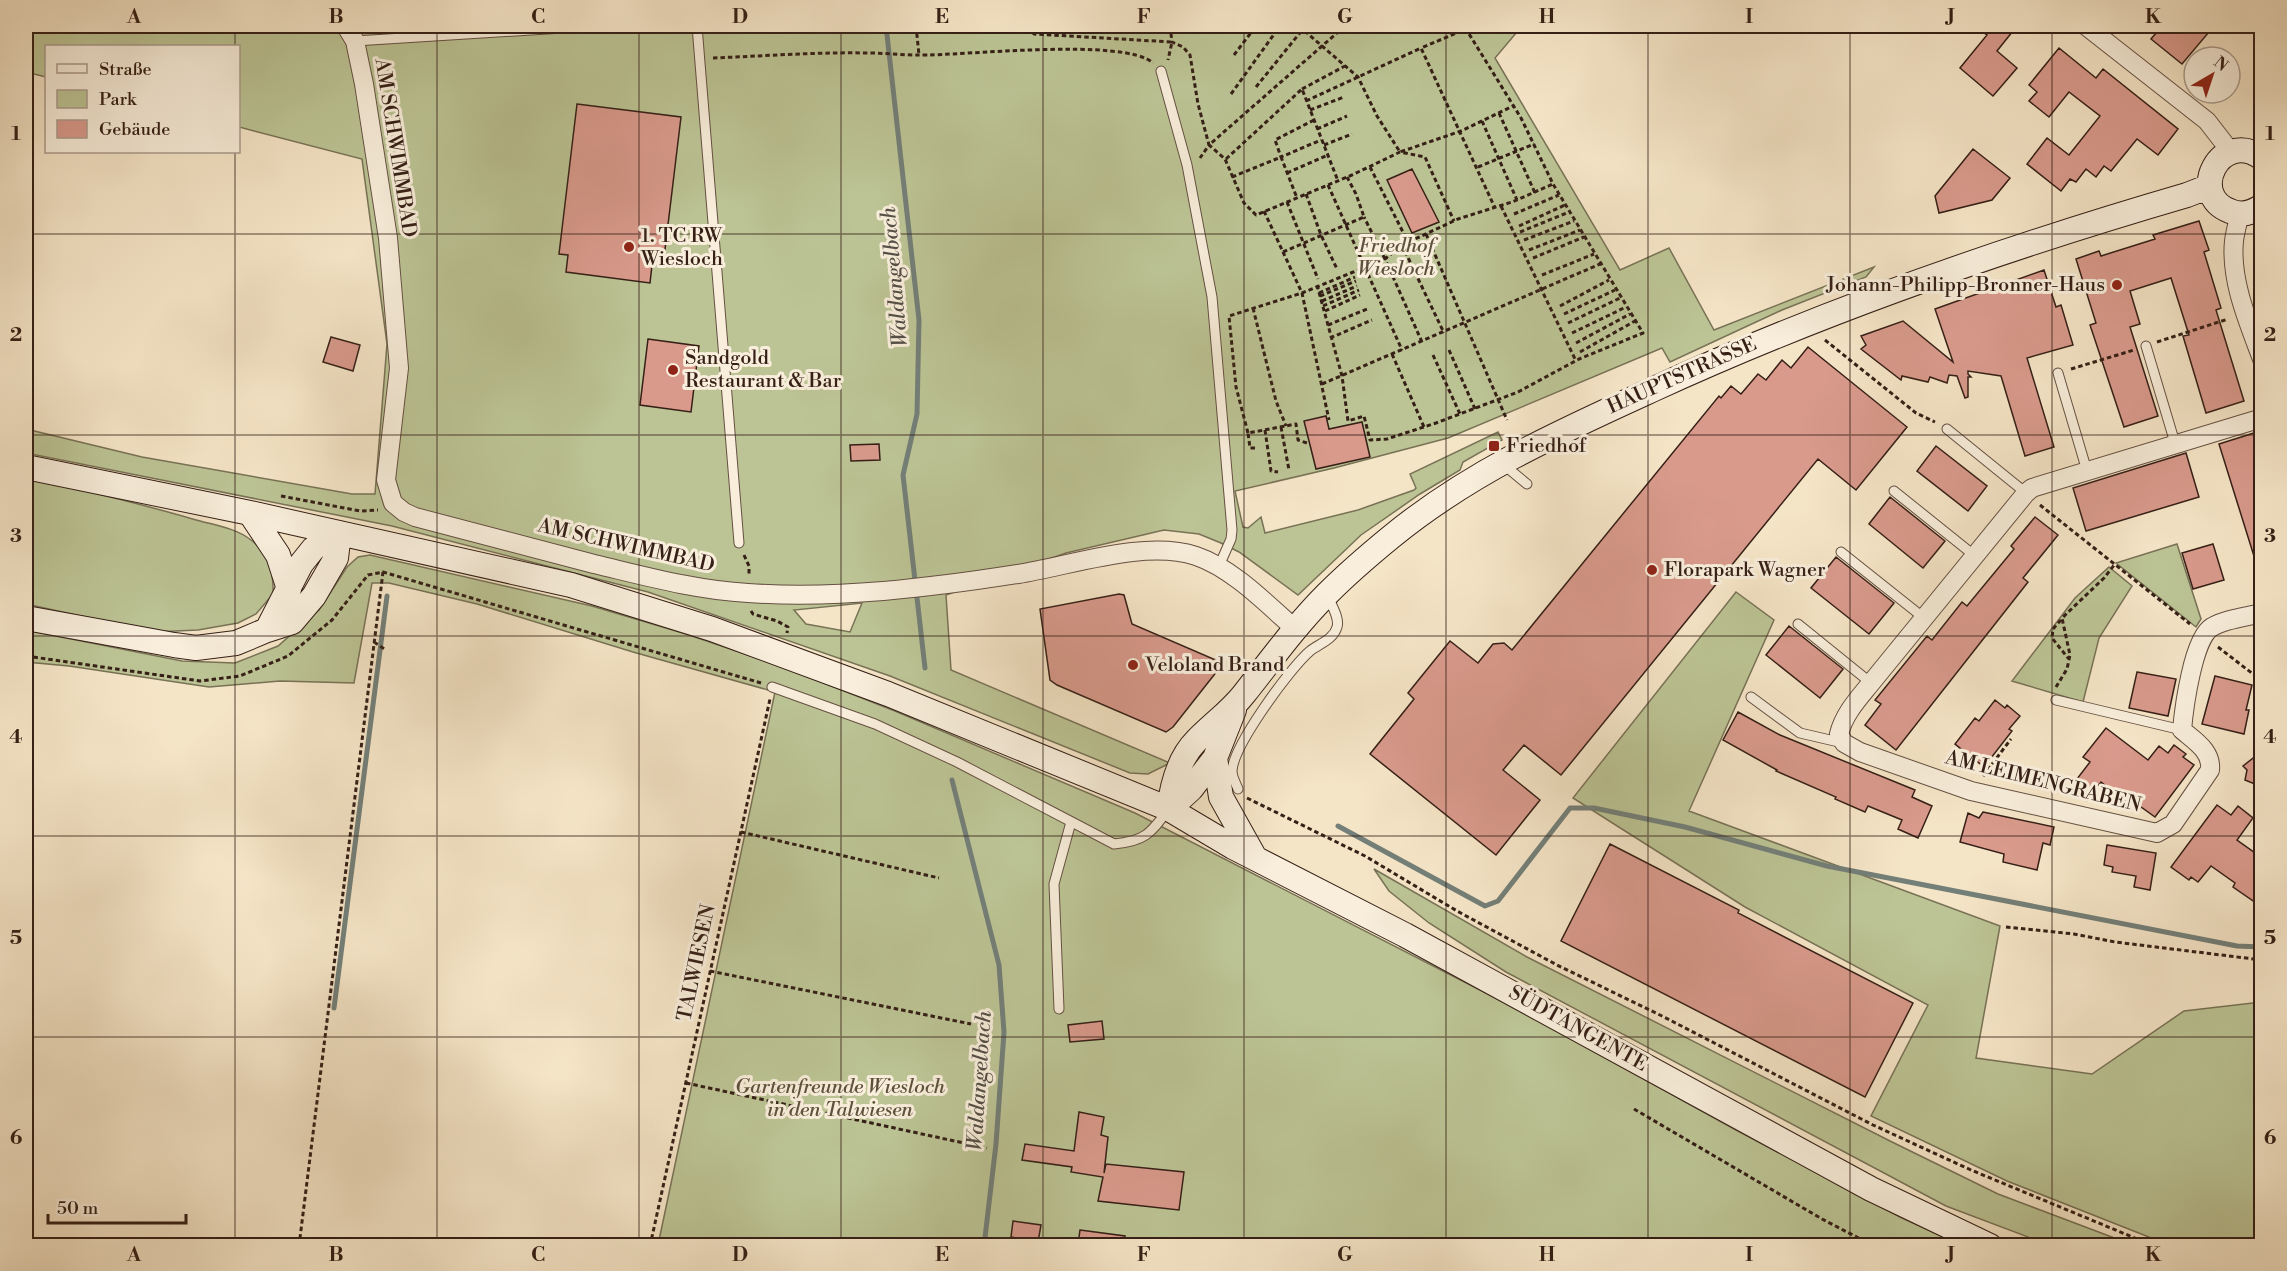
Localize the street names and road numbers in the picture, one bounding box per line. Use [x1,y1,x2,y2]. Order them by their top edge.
street label: AM SCHWIMMBAD [368,56,421,239]
street label: HAUPTSTRASSE [1603,332,1761,420]
street label: AM SCHWIMMBAD [534,513,717,579]
street label: AM LEIMENGRABEN [1942,745,2144,818]
street label: TALWIESEN [672,902,722,1024]
street label: SÜDTANGENTE [1504,980,1652,1077]

